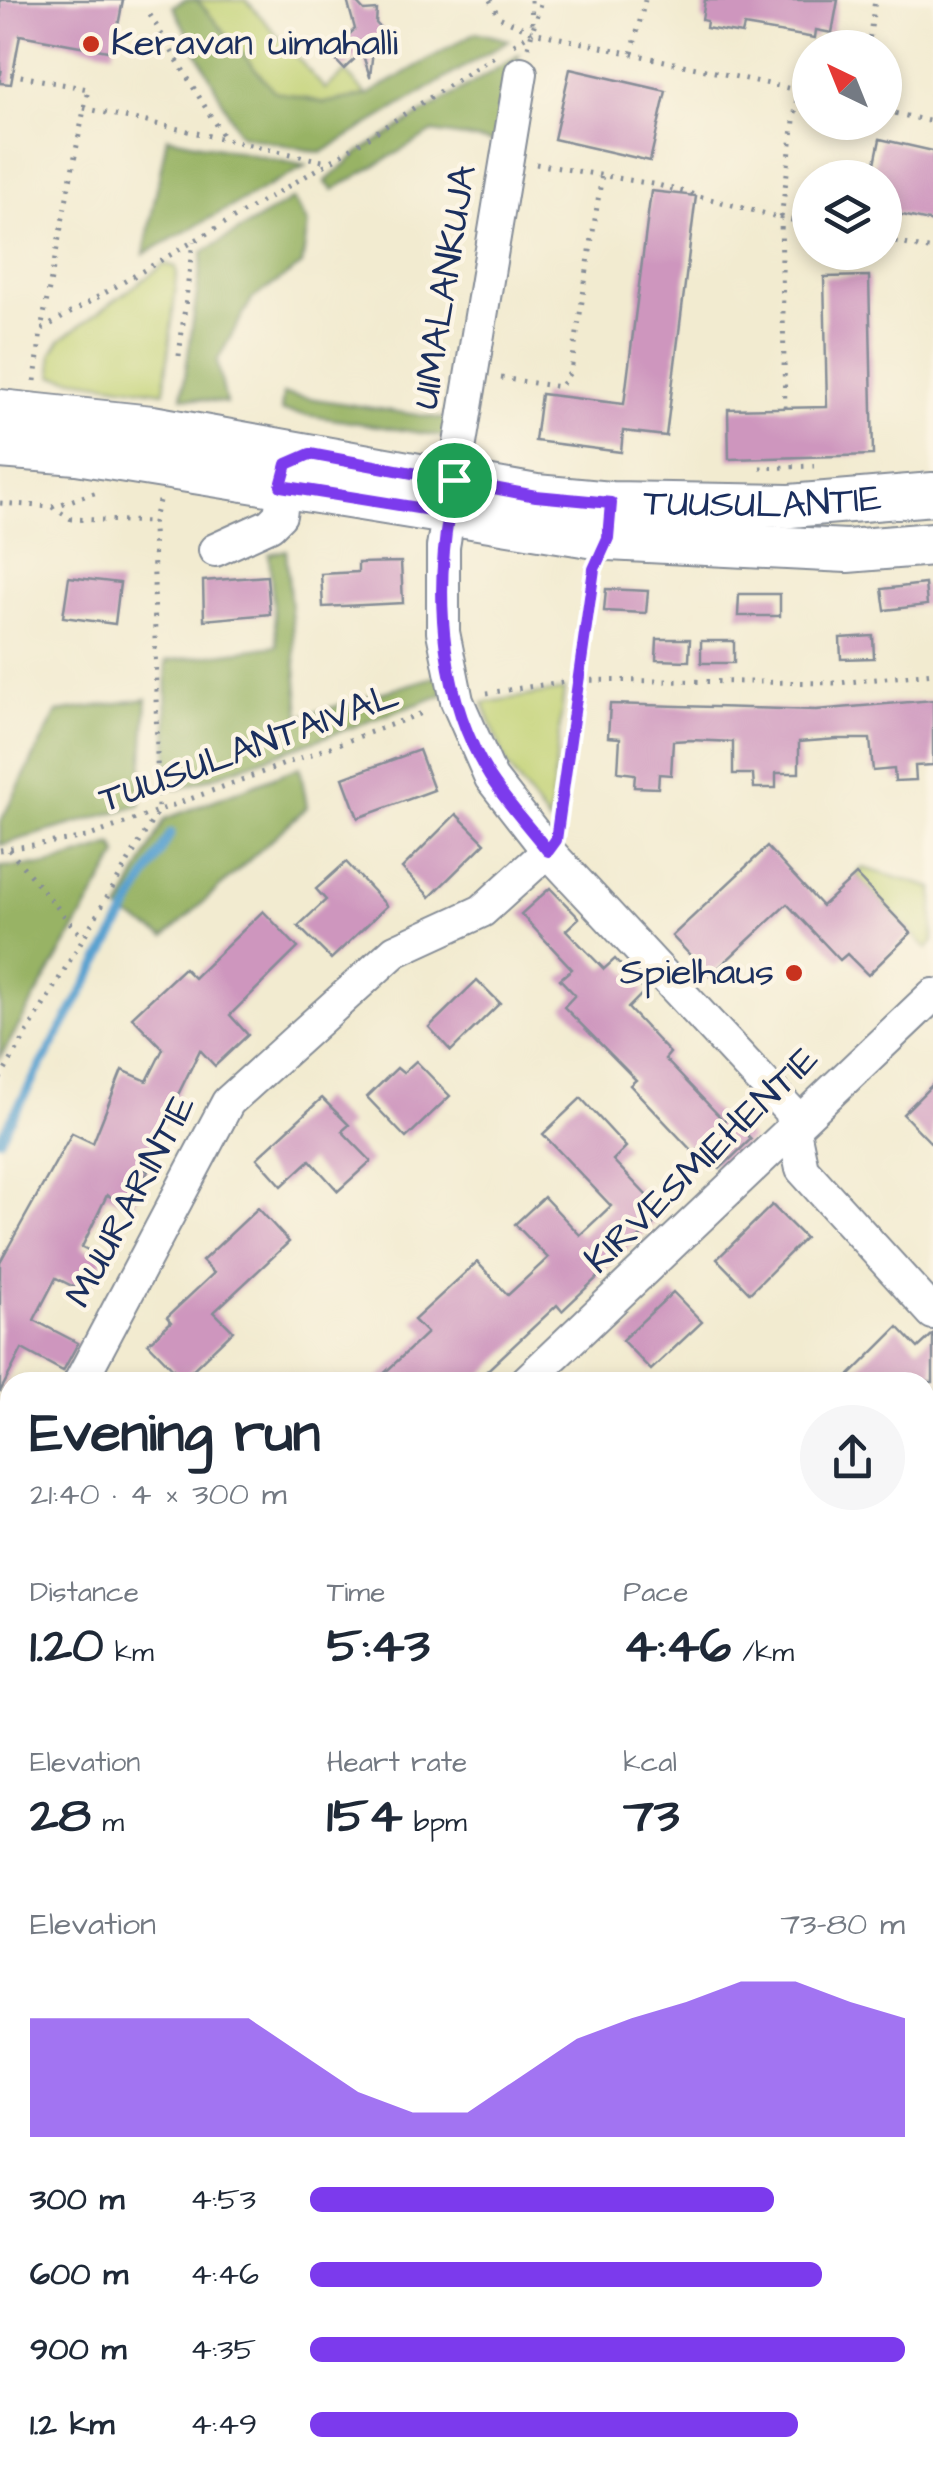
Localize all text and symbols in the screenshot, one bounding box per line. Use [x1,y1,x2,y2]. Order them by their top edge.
place label: Keravan uimahalli [111,18,398,70]
north arrow [792,30,902,140]
map controls [792,30,902,270]
marker: Keravan uimahalli [80,33,102,55]
button: layers [792,160,902,270]
street label: UIMALANKUJA [400,161,490,413]
pin [412,438,497,523]
icon: arrive [427,453,482,508]
street label: TUUSULANTIE [643,472,884,533]
street label: TUUSULANTAIVAL [92,670,406,826]
place label: Spielhaus [620,947,774,999]
marker: Spielhaus [783,962,805,984]
street label: KIRVESMIEHENTIE [573,1034,831,1286]
street label: MUURARINTIE [53,1085,209,1317]
text: Evening run [30,1396,320,1472]
button: share [800,1405,905,1510]
text: 21:40 · 4 × 300 m [30,1472,287,1517]
text: Distance [30,1573,139,1612]
text: Time [327,1573,385,1612]
text: Pace [623,1573,688,1612]
text: 1.20 [30,1612,104,1681]
text: 5:43 [327,1612,430,1681]
text: 4:46 [623,1612,731,1681]
text: km [104,1633,154,1672]
text: /km [731,1633,794,1672]
text: Elevation [30,1743,140,1782]
text: Heart rate [327,1743,467,1782]
text: kcal [623,1743,677,1782]
text: 28 [30,1782,91,1851]
text: 154 [327,1782,403,1851]
text: 73 [623,1782,680,1851]
text: m [91,1803,124,1842]
text: bpm [403,1803,467,1842]
text: Elevation [30,1902,156,1947]
text: 73–80 m [780,1902,905,1947]
text: 300 m [30,2177,124,2222]
text: 4:53 [190,2177,256,2222]
text: 600 m [30,2252,128,2297]
text: 4:46 [190,2252,259,2297]
text: 900 m [30,2327,126,2372]
text: 4:35 [190,2327,256,2372]
text: 1.2 km [30,2402,114,2447]
text: 4:49 [190,2402,257,2447]

